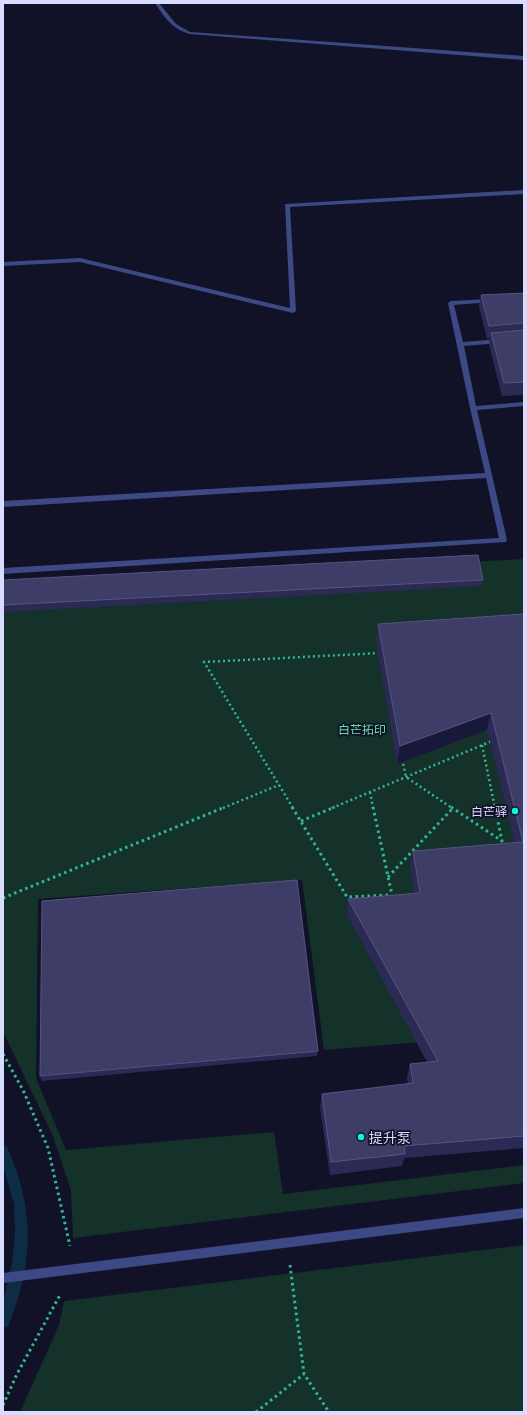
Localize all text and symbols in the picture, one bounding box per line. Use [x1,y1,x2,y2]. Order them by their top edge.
park label: 白芒拓印 [338,722,386,736]
place label: 白芒驿 [471,804,507,818]
marker: 白芒驿 [510,806,520,816]
place label: 提升泵 [369,1129,411,1146]
marker: 提升泵 [356,1132,366,1142]

